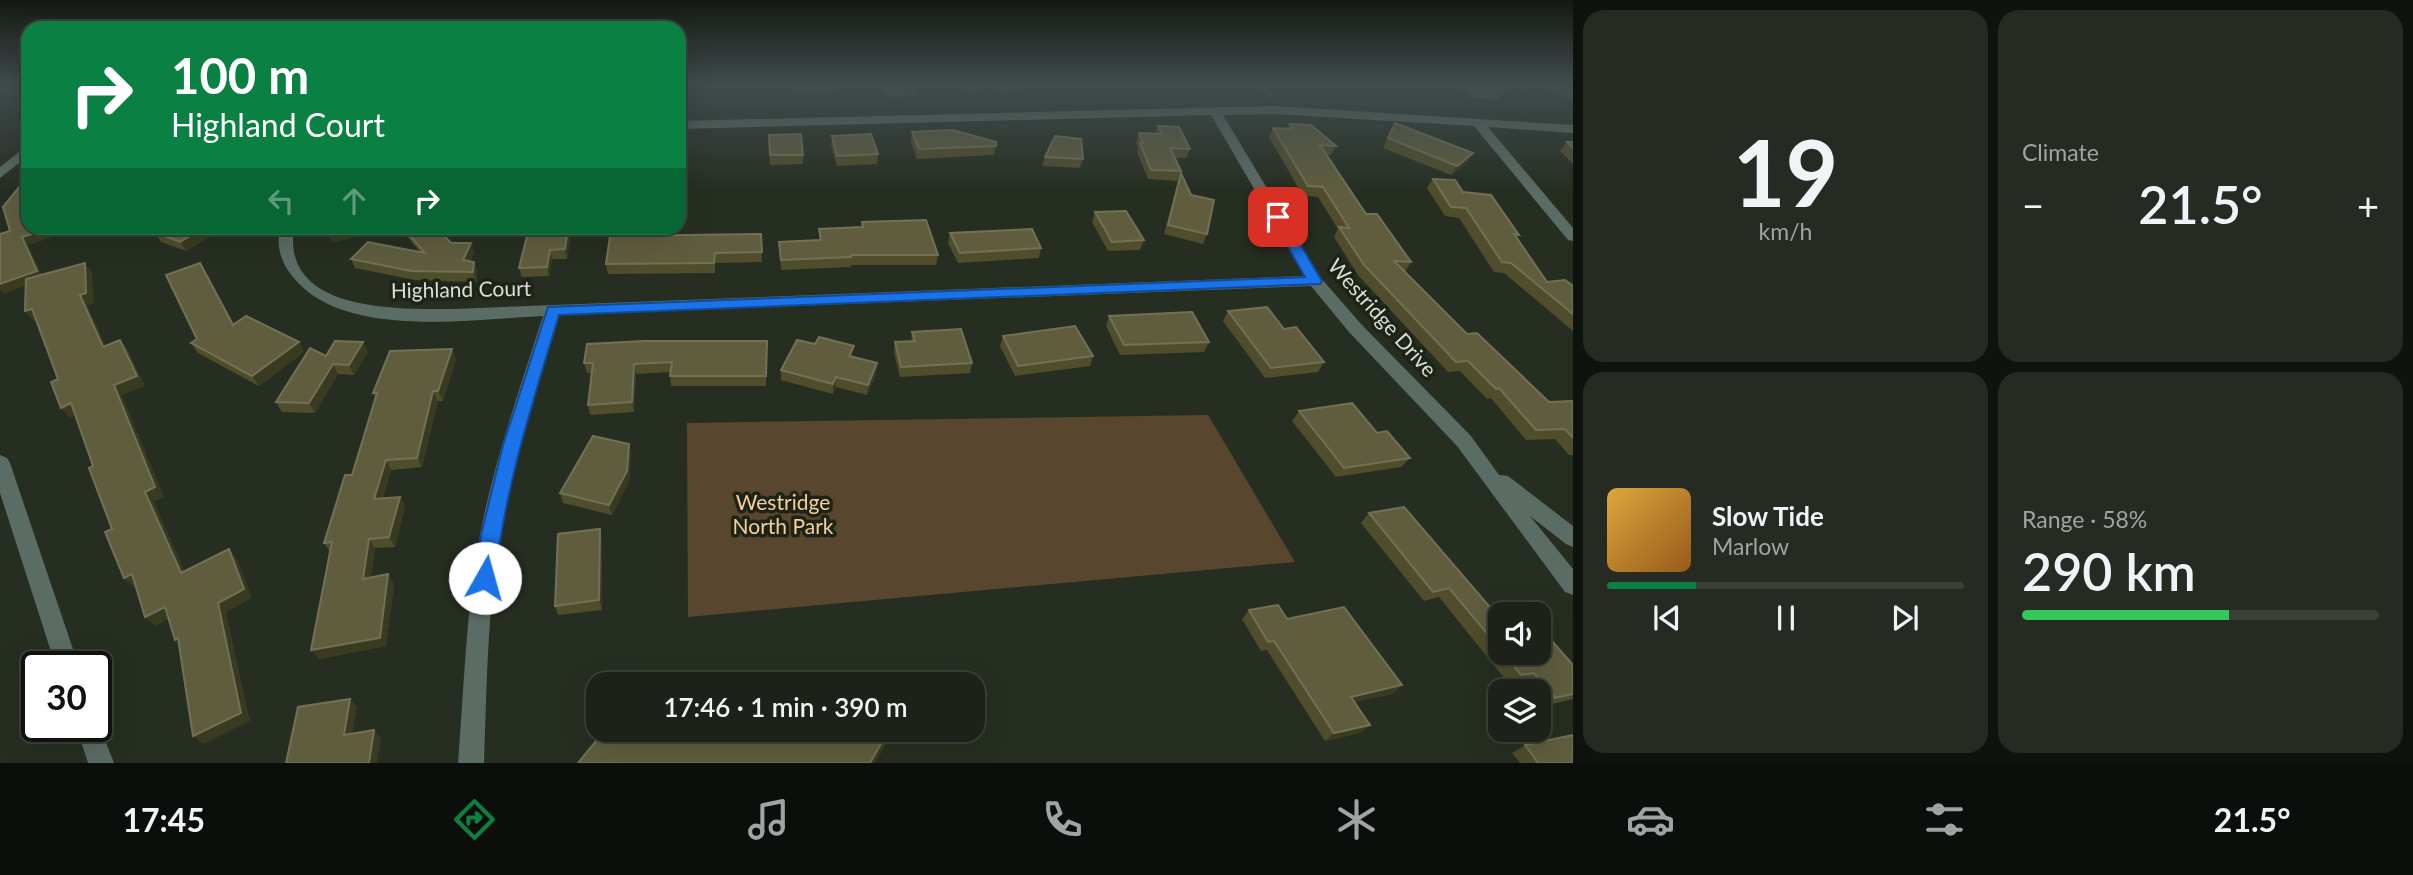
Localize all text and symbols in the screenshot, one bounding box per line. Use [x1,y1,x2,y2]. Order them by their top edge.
text: 100 m [171,46,309,104]
icon: right [56,49,147,140]
text: Highland Court [171,105,385,144]
text: 19 [1733,117,1838,226]
text: Climate [2022,138,2099,166]
text: 21.5° [2138,173,2263,235]
icon: left [262,182,300,220]
icon: ahead [335,182,373,220]
icon: right [408,182,446,220]
text: − [2022,182,2044,228]
text: + [2357,182,2379,228]
pin [1248,187,1308,247]
icon: arrive [1259,198,1297,236]
text: km/h [1759,217,1812,245]
street label: Westridge Drive [1324,253,1443,381]
street label: Highland Court [391,275,532,302]
park label: Westridge North Park [733,489,834,538]
text: Slow Tide [1712,500,1824,532]
text: Range · 58% [2022,505,2147,533]
text: Marlow [1712,532,1789,560]
text: 290 km [2022,540,2196,602]
position arrow [448,541,522,615]
icon: previous [1648,599,1686,637]
icon: pause [1767,599,1805,637]
icon: next [1886,599,1924,637]
map controls [1488,602,1551,742]
button: sound [1488,602,1551,665]
speed limit sign: 30 [21,651,112,742]
button: layers [1488,679,1551,742]
text: 17:46 · 1 min · 390 m [663,691,908,723]
icon: directions [450,795,499,844]
icon: music [744,795,793,844]
icon: phone [1038,795,1087,844]
icon: climate [1332,795,1381,844]
icon: car [1626,795,1675,844]
icon: filters [1920,795,1969,844]
text: 17:45 [122,800,205,839]
text: 21.5° [2214,800,2290,839]

